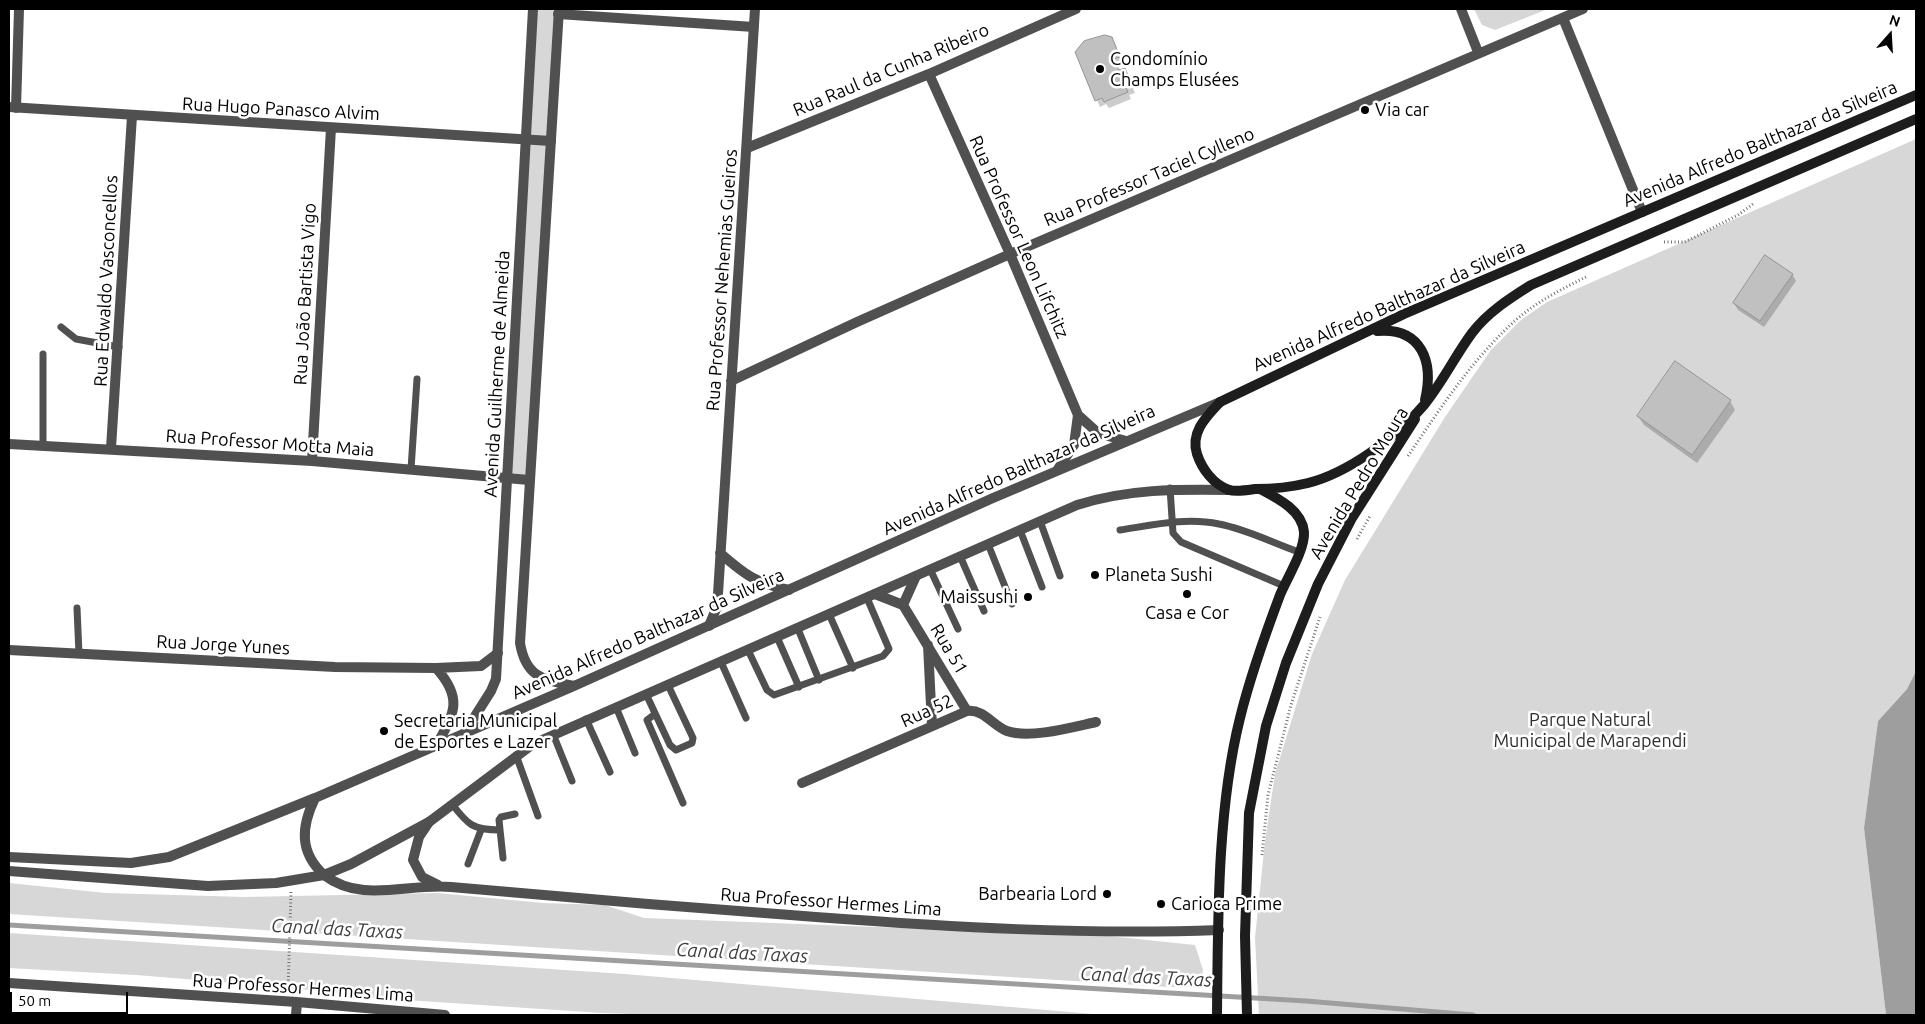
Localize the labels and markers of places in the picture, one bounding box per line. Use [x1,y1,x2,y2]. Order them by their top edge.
place label: Condomínio Champs Elusées [1110,48,1239,90]
marker: Condomínio Champs Elusées [1094,63,1106,75]
place label: Via car [1375,99,1429,121]
marker: Via car [1359,104,1371,116]
place label: Planeta Sushi [1105,564,1213,586]
marker: Planeta Sushi [1089,569,1101,581]
place label: Maissushi [940,586,1018,608]
marker: Casa e Cor [1181,588,1193,600]
marker: Maissushi [1022,591,1034,603]
place label: Casa e Cor [1145,602,1229,624]
place label: Secretaria Municipal de Esportes e Lazer [394,710,557,752]
marker: Secretaria Municipal de Esportes e Lazer [378,725,390,737]
place label: Barbearia Lord [978,883,1097,905]
marker: Barbearia Lord [1101,888,1113,900]
place label: Carioca Prime [1171,893,1282,915]
marker: Carioca Prime [1155,898,1167,910]

